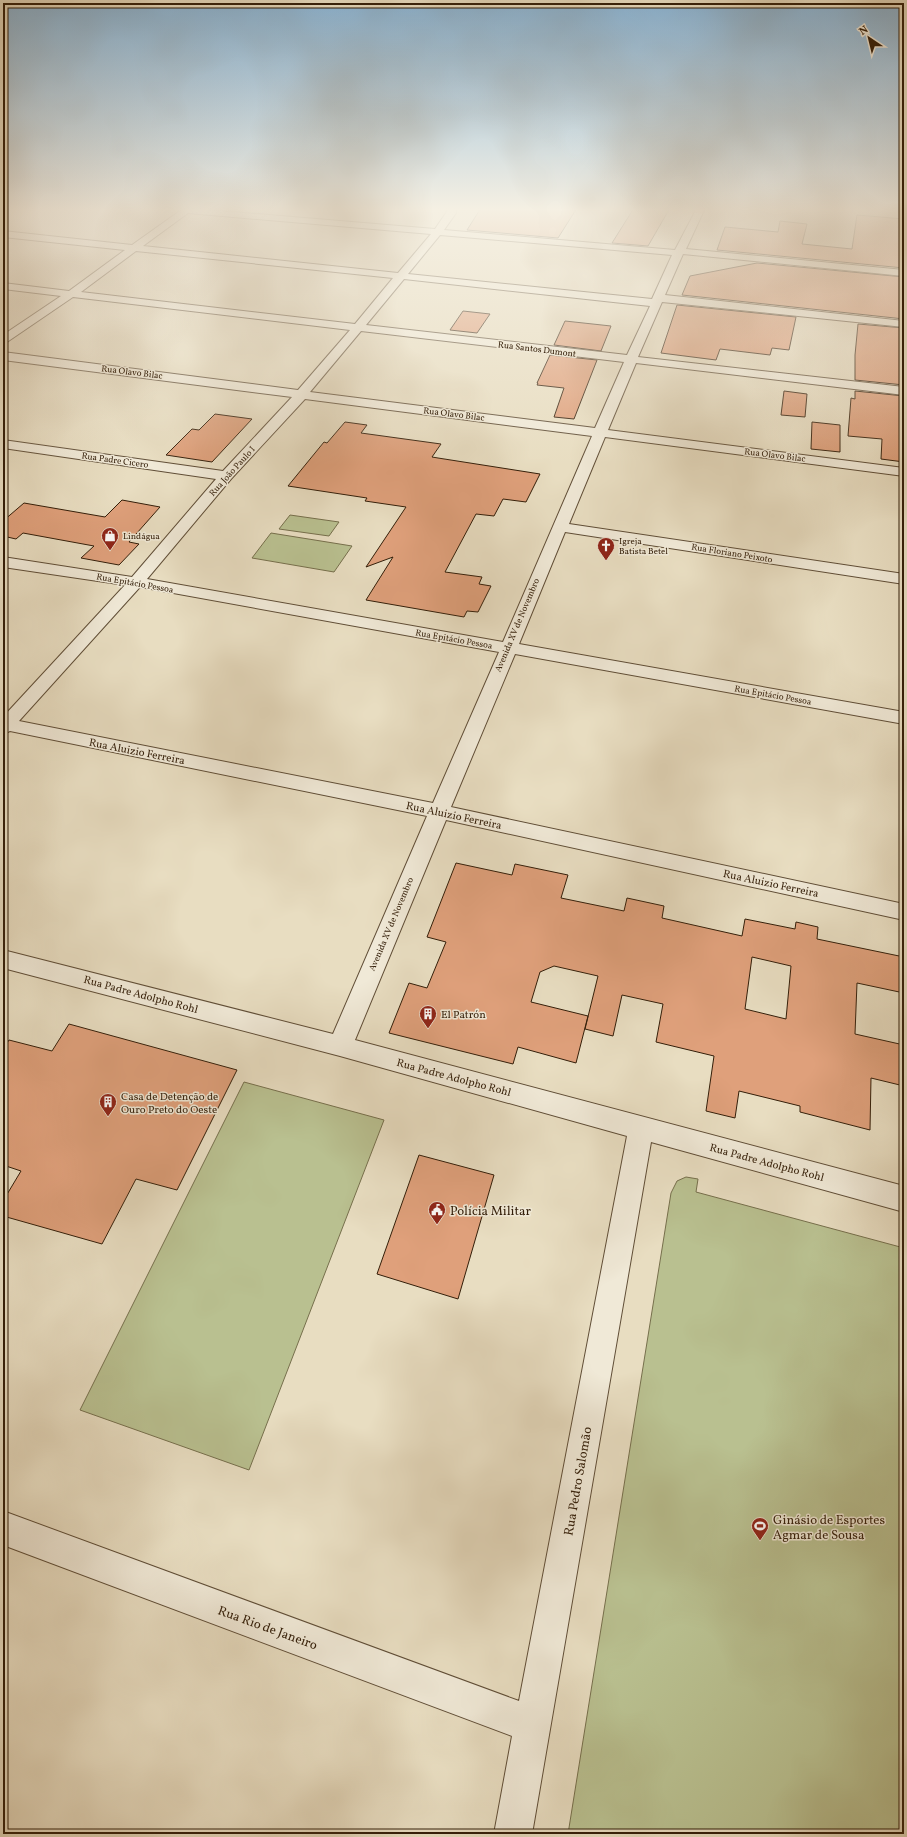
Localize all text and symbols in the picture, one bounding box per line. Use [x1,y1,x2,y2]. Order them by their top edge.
north arrow [849,18,889,58]
text: N [857,23,872,39]
street label: Rua Santos Dumont [497,338,577,361]
street label: Rua Olavo Bilac [100,362,163,383]
street label: Rua Olavo Bilac [422,404,485,425]
street label: Rua João Paulo I [206,443,258,499]
street label: Rua Olavo Bilac [743,445,806,466]
street label: Rua Padre Cicero [81,449,149,472]
shop icon: Lindágua [100,526,120,551]
place label: Lindágua [123,530,160,543]
place label: Igreja Batista Betel [619,535,668,558]
church icon: Igreja Batista Betel [596,536,616,561]
street label: Rua Floriano Peixoto [690,541,774,566]
street label: Rua Epitácio Pessoa [95,570,175,597]
street label: Avenida XV de Novembro [492,576,543,674]
street label: Rua Epitácio Pessoa [414,626,494,653]
street label: Rua Epitácio Pessoa [733,682,813,709]
street label: Rua Aluizio Ferreira [87,736,187,769]
street label: Rua Aluizio Ferreira [404,799,503,834]
street label: Rua Aluizio Ferreira [721,867,820,902]
street label: Avenida XV de Novembro [366,875,417,973]
street label: Rua Padre Adolpho Rohl [82,973,200,1018]
building icon: El Patrón [418,1004,438,1029]
place label: El Patrón [441,1008,486,1023]
street label: Rua Padre Adolpho Rohl [395,1056,513,1101]
place label: Casa de Detenção de Ouro Preto do Oeste [121,1090,218,1118]
building icon: Casa de Detenção de Ouro Preto do Oeste [98,1092,118,1117]
street label: Rua Padre Adolpho Rohl [708,1141,826,1186]
public building icon: Polícia Militar [427,1200,447,1225]
place label: Polícia Militar [450,1203,532,1221]
street label: Rua Pedro Salomão [561,1425,597,1537]
place label: Ginásio de Esportes Agmar de Sousa [773,1512,886,1545]
sports icon: Ginásio de Esportes Agmar de Sousa [750,1516,770,1541]
street label: Rua Rio de Janeiro [215,1603,320,1655]

